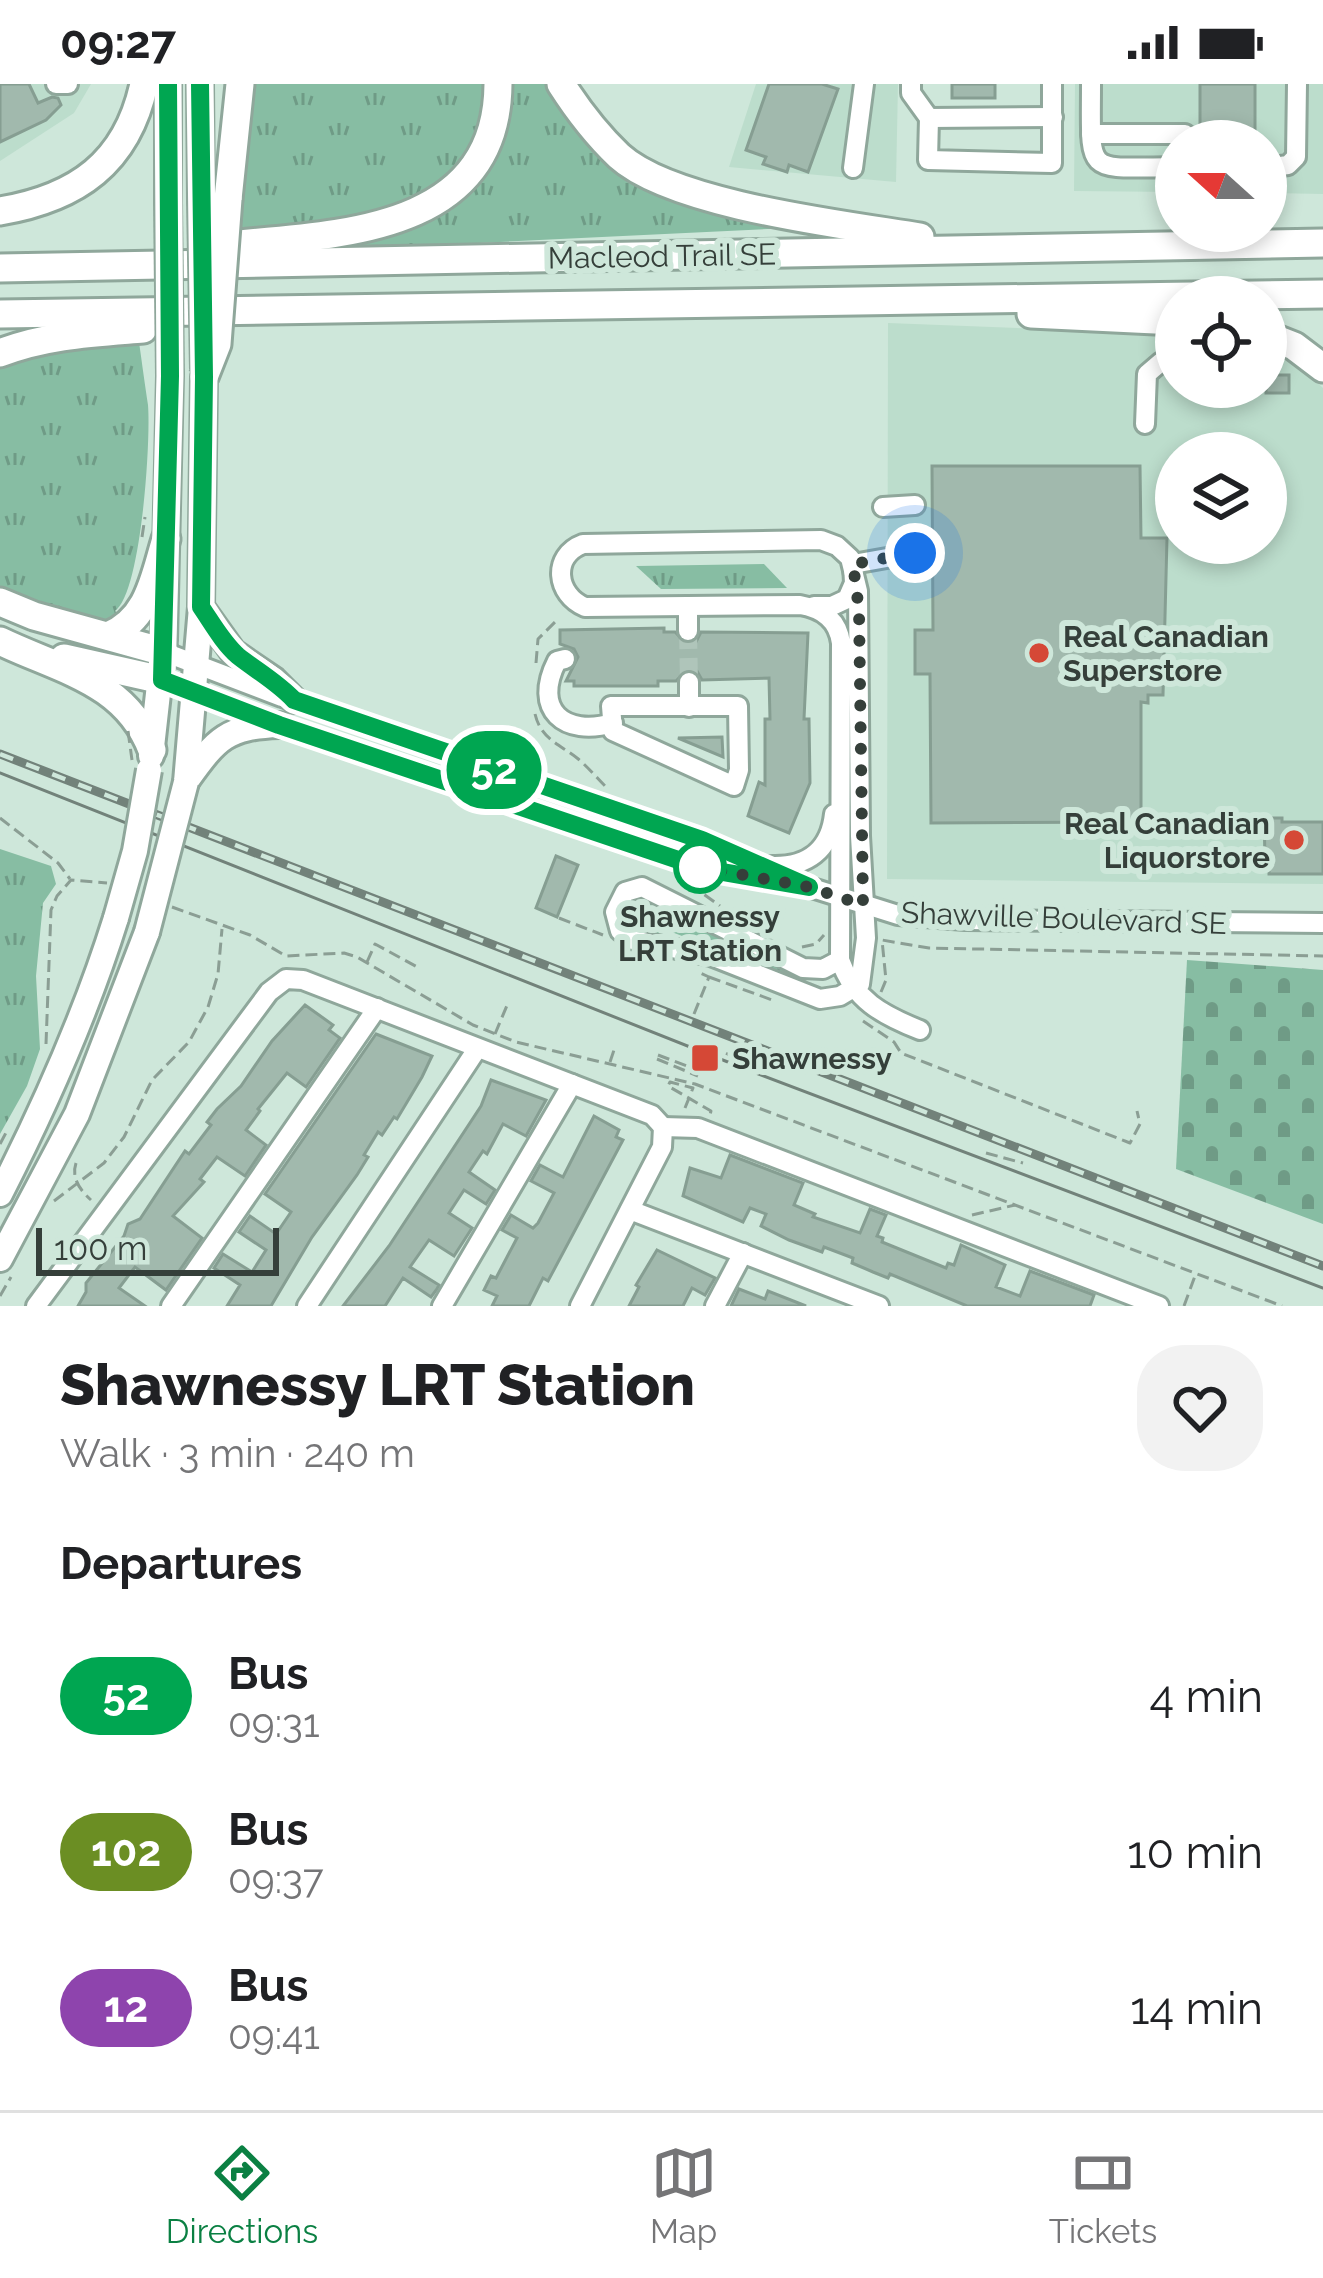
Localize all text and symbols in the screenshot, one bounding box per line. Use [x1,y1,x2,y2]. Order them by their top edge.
text: 09:27 [60,16,176,69]
north arrow [1155,120,1287,252]
map controls [1155,120,1287,564]
street label: Macleod Trail SE [548,237,776,275]
button: locate [1155,276,1287,408]
button: layers [1155,432,1287,564]
your location [885,523,945,583]
place label: Real Canadian Superstore [1063,619,1269,688]
marker: Real Canadian Superstore [1026,640,1052,666]
line badge: 52 [440,731,548,809]
text: 52 [471,745,517,794]
place label: Real Canadian Liquorstore [1064,806,1270,875]
marker: Real Canadian Liquorstore [1281,827,1307,853]
marker: Shawnessy LRT Station [675,842,725,892]
street label: Shawville Boulevard SE [901,895,1227,941]
place label: Shawnessy LRT Station [618,899,782,968]
place label: Shawnessy [732,1041,893,1076]
marker: Shawnessy [689,1042,721,1074]
scale bar [36,1222,279,1275]
text: 100 m [54,1229,147,1268]
button: heart [1137,1345,1263,1471]
text: Shawnessy LRT Station [60,1351,695,1418]
text: Walk · 3 min · 240 m [60,1430,415,1476]
text: Departures [60,1537,302,1590]
text: Bus [228,1647,309,1700]
text: 4 min [1150,1670,1263,1723]
text: 52 [103,1671,149,1720]
text: 09:31 [228,1700,320,1746]
text: Bus [228,1803,309,1856]
text: 10 min [1127,1826,1263,1879]
text: 102 [91,1827,161,1876]
text: 09:37 [228,1856,324,1902]
text: Bus [228,1959,309,2012]
text: 14 min [1130,1982,1263,2035]
text: 12 [104,1983,148,2032]
text: 09:41 [228,2012,320,2058]
tab: Directions [166,2140,318,2251]
tab: Map [650,2140,717,2251]
tab: Tickets [1049,2140,1157,2251]

